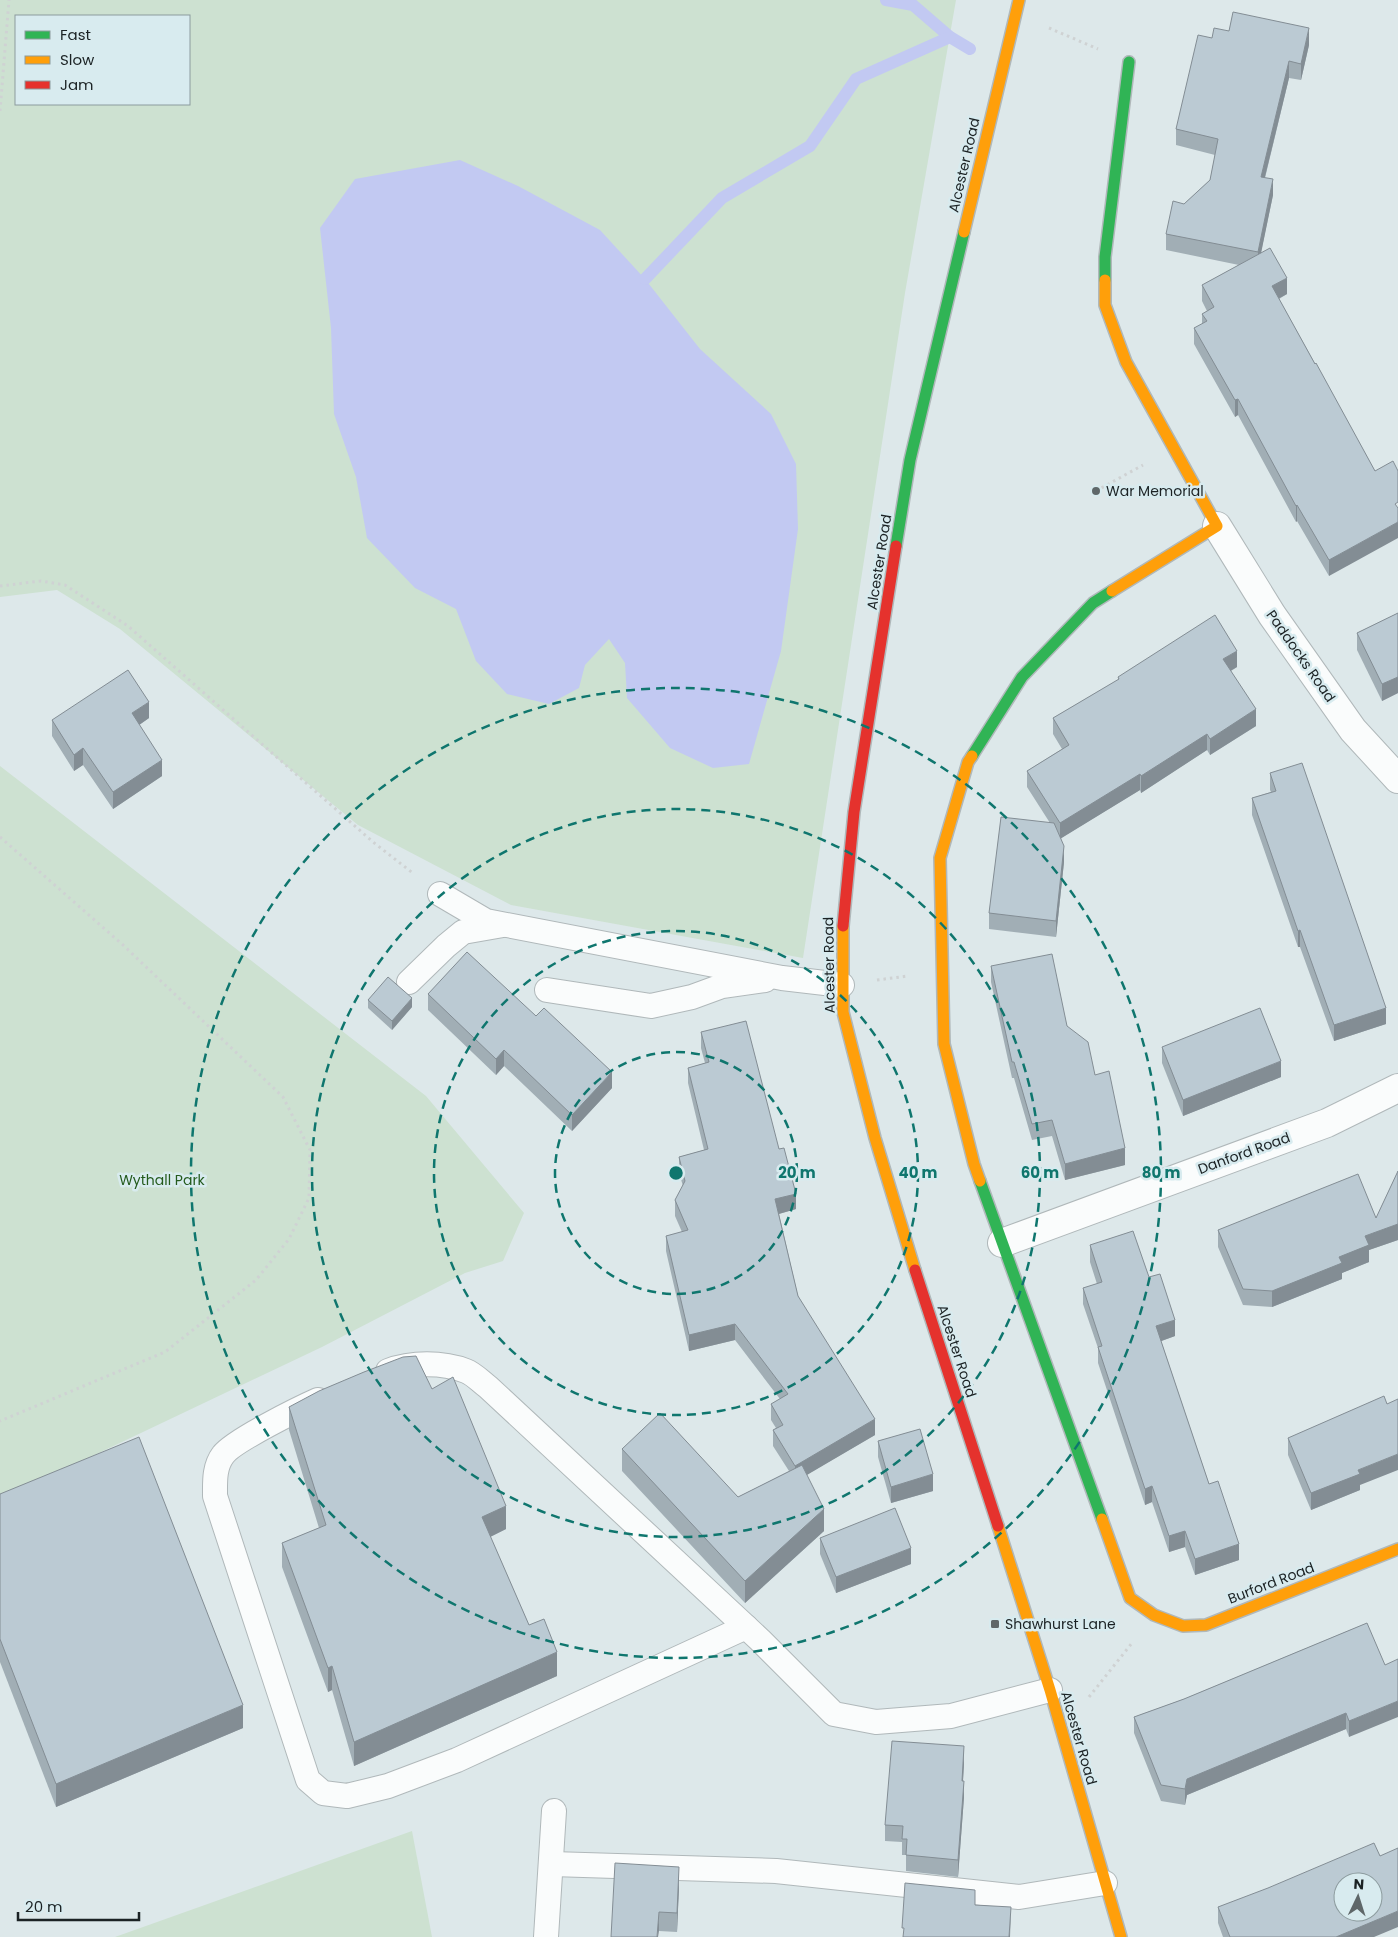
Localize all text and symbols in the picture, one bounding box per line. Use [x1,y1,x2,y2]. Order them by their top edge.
legend [15,15,190,105]
text: Fast [60,24,91,45]
text: Slow [60,49,95,70]
text: Jam [60,74,94,95]
street label: Alcester Road [943,116,985,214]
place label: War Memorial [1106,481,1204,501]
marker: War Memorial [1090,485,1102,497]
street label: Alcester Road [862,513,896,611]
street label: Paddocks Road [1262,606,1340,706]
street label: Alcester Road [818,917,840,1013]
street label: Danford Road [1195,1127,1293,1179]
text: 20 m [778,1162,816,1183]
text: 40 m [898,1162,938,1183]
text: 60 m [1021,1162,1059,1183]
text: 80 m [1142,1162,1180,1183]
centre of rings [667,1164,685,1182]
park label: Wythall Park [119,1170,206,1190]
street label: Alcester Road [933,1302,981,1400]
street label: Burford Road [1225,1557,1317,1609]
place label: Shawhurst Lane [1005,1614,1116,1634]
marker: Shawhurst Lane [989,1618,1001,1630]
street label: Alcester Road [1056,1689,1102,1787]
north arrow [1333,1872,1383,1922]
text: N [1353,1874,1365,1894]
scale bar [18,1890,139,1922]
text: 20 m [25,1896,63,1917]

